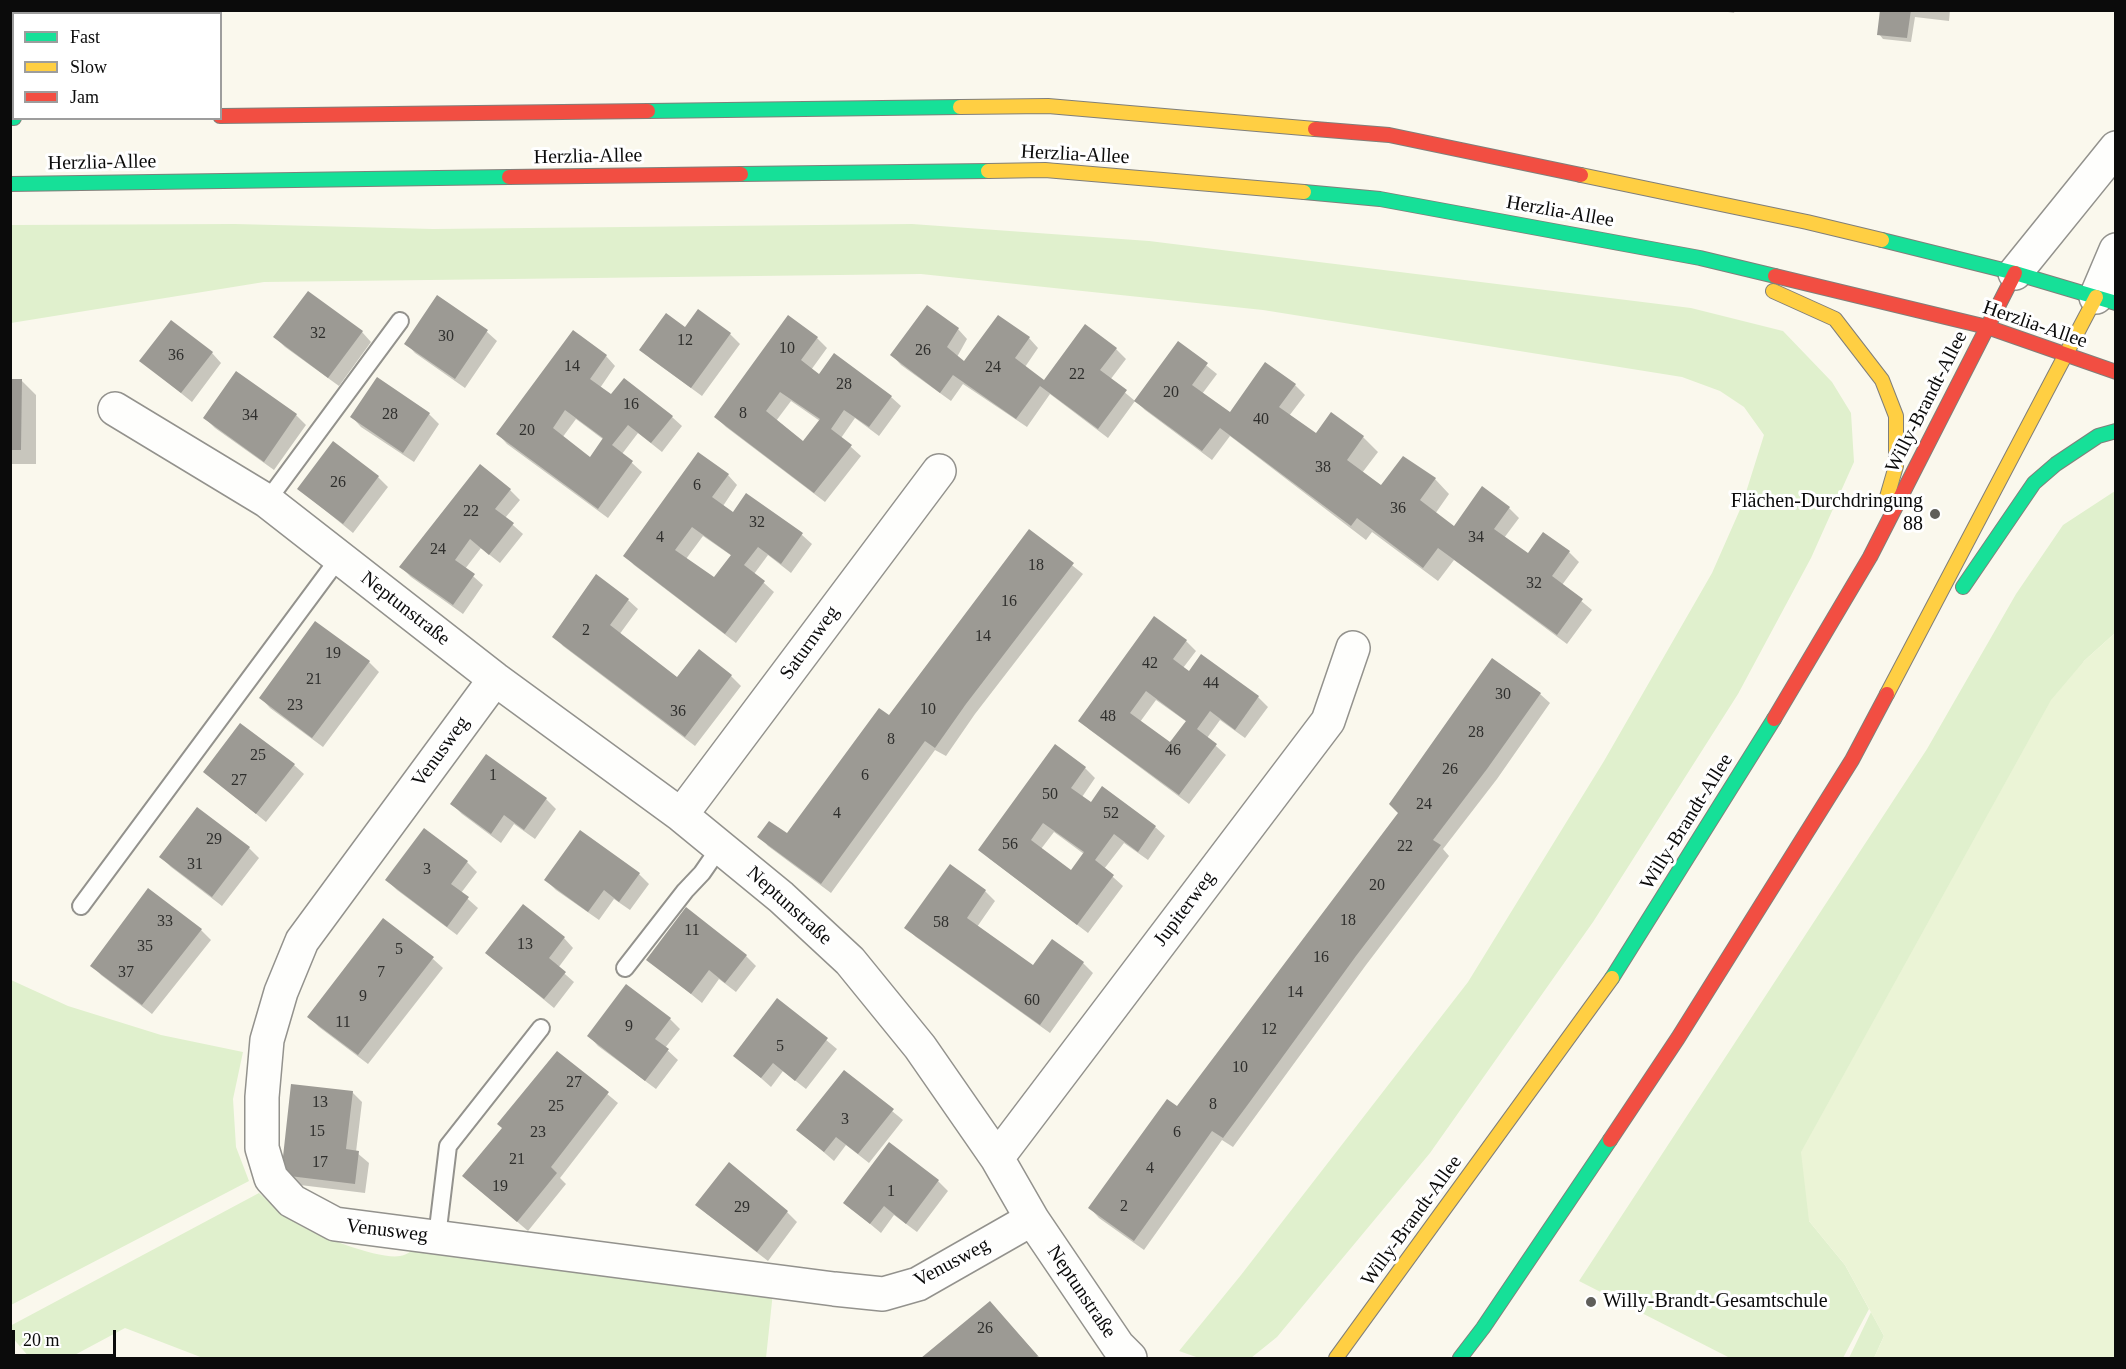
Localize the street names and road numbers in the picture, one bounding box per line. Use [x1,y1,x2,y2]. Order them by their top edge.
street label: Herzlia-Allee [1020,140,1130,170]
street label: Herzlia-Allee [533,144,643,170]
street label: Herzlia-Allee [47,150,157,176]
street label: Herzlia-Allee [1504,191,1616,233]
street label: Herzlia-Allee [1980,296,2090,354]
street label: Willy-Brandt-Allee [1881,327,1973,477]
street label: Neptunstraße [356,567,454,651]
street label: Saturnweg [775,601,845,685]
street label: Venusweg [407,712,475,792]
street label: Willy-Brandt-Allee [1636,750,1738,894]
street label: Neptunstraße [741,861,837,951]
street label: Jupiterweg [1149,867,1221,951]
street label: Willy-Brandt-Allee [1357,1151,1467,1291]
street label: Venusweg [345,1214,429,1248]
street label: Venusweg [910,1233,994,1293]
street label: Neptunstraße [1041,1241,1121,1343]

